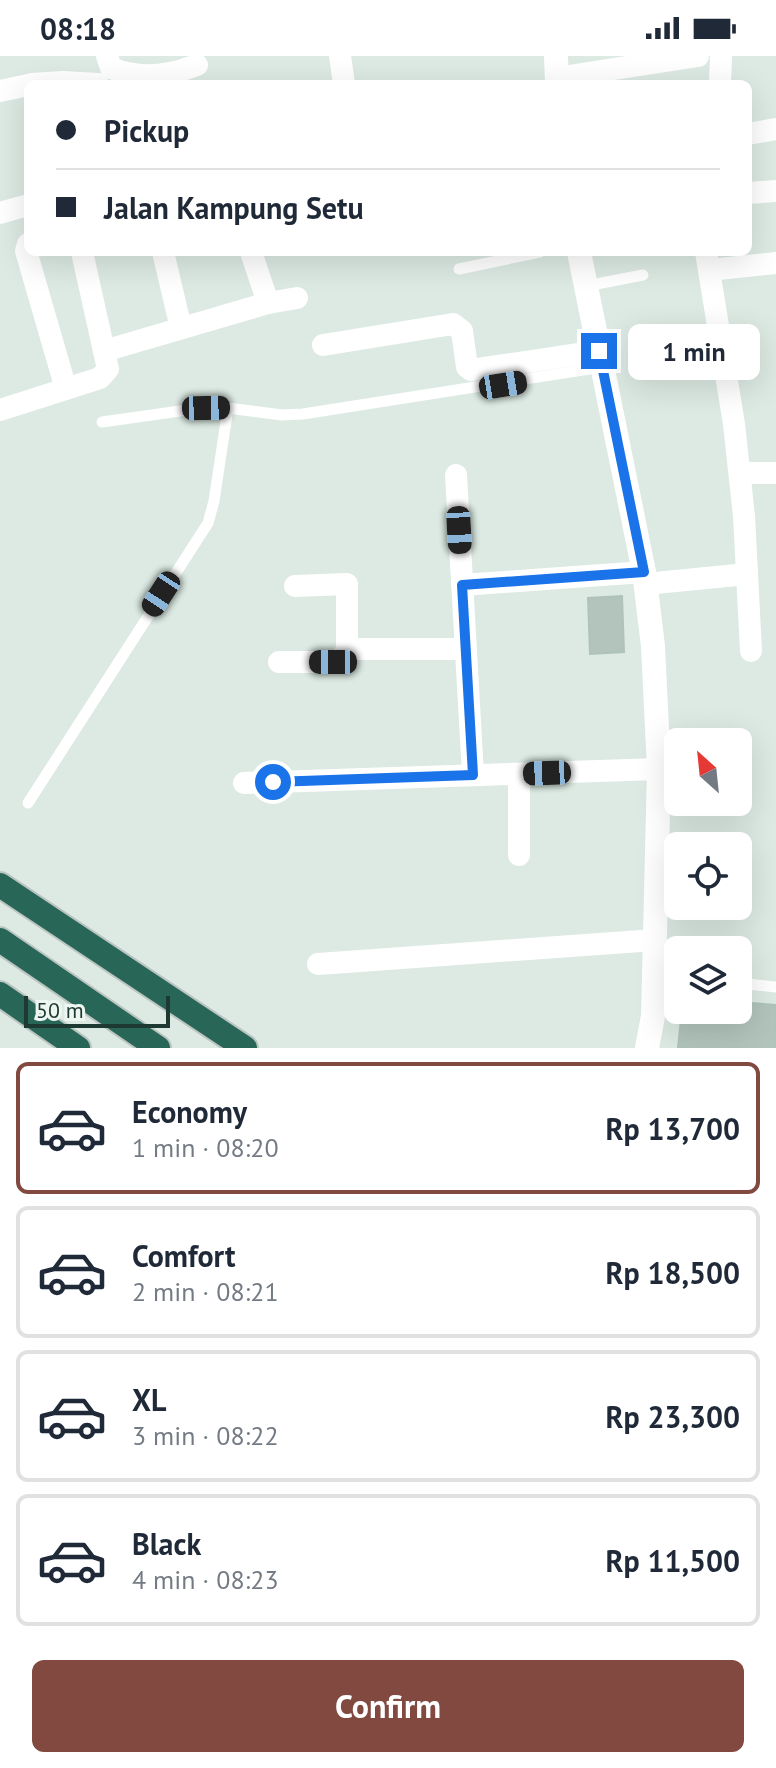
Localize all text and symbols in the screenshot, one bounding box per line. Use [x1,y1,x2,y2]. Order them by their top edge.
text: 08:18 [40,9,116,48]
text: Pickup [104,111,189,150]
text: Jalan Kampung Setu [104,188,364,227]
callout: 1 min [627,323,759,379]
route end [581,333,617,369]
text: 1 min [662,335,726,368]
car [477,369,529,401]
car [182,396,230,420]
car [446,505,472,555]
car [138,567,184,621]
car [309,650,357,674]
north arrow [664,728,752,816]
map controls [664,728,752,1024]
car [523,760,571,786]
route start [255,764,291,800]
button: locate [664,832,752,920]
button: layers [664,936,752,1024]
scale bar [24,992,170,1028]
text: 50 m [36,996,84,1024]
icon: car [36,1092,108,1164]
text: Economy [132,1092,247,1131]
text: Rp 13,700 [606,1109,740,1148]
text: 1 min · 08:20 [132,1131,279,1164]
icon: car [36,1236,108,1308]
text: Comfort [132,1236,235,1275]
text: Rp 18,500 [606,1253,740,1292]
text: 2 min · 08:21 [132,1275,279,1308]
icon: car [36,1380,108,1452]
text: XL [132,1380,166,1419]
text: Rp 23,300 [606,1397,740,1436]
text: 3 min · 08:22 [132,1419,279,1452]
icon: car [36,1524,108,1596]
text: Black [132,1524,201,1563]
text: Rp 11,500 [606,1541,740,1580]
text: 4 min · 08:23 [132,1563,279,1596]
button: Confirm [32,1660,744,1752]

